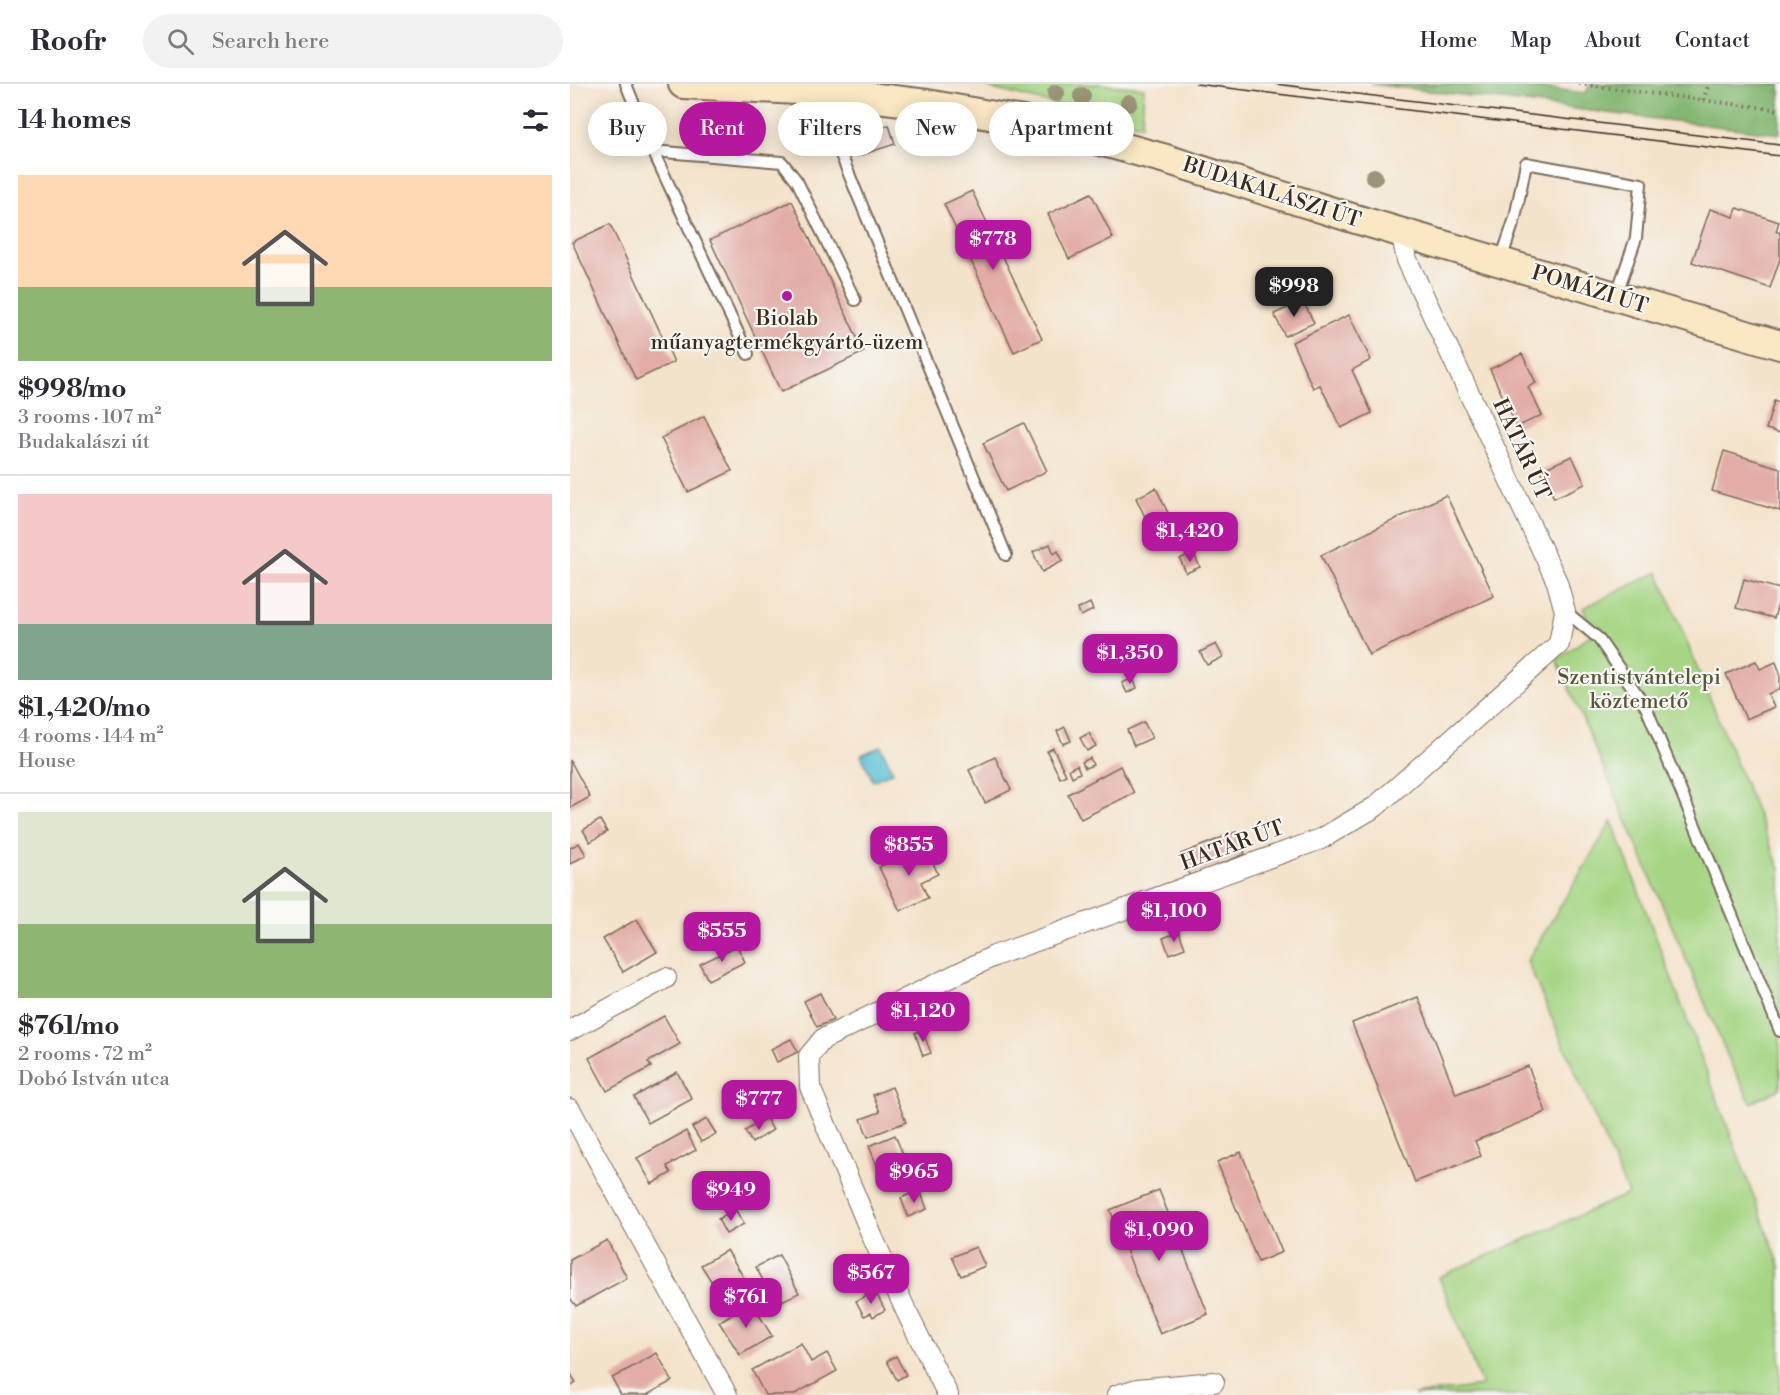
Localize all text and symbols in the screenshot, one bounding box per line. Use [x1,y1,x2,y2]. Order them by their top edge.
search box [143,14,563,68]
text: Roofr [30,24,107,59]
icon: search [164,25,197,58]
text: Search here [212,28,329,55]
text: Home [1420,28,1477,54]
text: Map [1510,28,1552,54]
text: About [1585,28,1642,54]
text: Contact [1675,28,1750,54]
chip: Buy [588,102,667,156]
chip: Rent [679,102,766,156]
chip: Filters [778,102,883,156]
chip: New [895,102,977,156]
chip: Apartment [989,102,1134,156]
text: 14 homes [18,104,131,136]
icon: filters [519,104,552,137]
street label: BUDAKALÁSZI ÚT [1179,149,1365,234]
icon: home [231,214,339,322]
pin: $778 [957,220,1029,271]
text: $778 [969,227,1017,252]
street label: POMÁZI ÚT [1529,257,1652,320]
pin: $998 [1258,267,1330,318]
text: $998 [1269,274,1319,299]
marker: Biolab műanyagtermékgyártó-üzem [780,289,794,303]
place label: Biolab műanyagtermékgyártó-üzem [651,306,923,356]
text: $998/mo [18,373,127,405]
street label: HATÁR ÚT [1486,394,1559,504]
text: 3 rooms · 107 m² [18,405,162,430]
text: Budakalászi út [18,430,150,455]
pin: $1,420 [1141,512,1239,563]
text: $1,420 [1156,519,1224,544]
icon: home [231,533,339,641]
pin: $1,350 [1081,634,1179,685]
text: $1,350 [1097,641,1163,666]
park label: Szentistvántelepi köztemető [1557,665,1721,715]
text: $1,420/mo [18,692,151,724]
text: 4 rooms · 144 m² [18,724,163,749]
text: House [18,749,76,774]
street label: HATÁR ÚT [1176,812,1288,877]
pin: $855 [873,826,945,877]
text: $855 [884,833,934,858]
icon: home [231,851,339,959]
pin: $1,100 [1125,892,1223,943]
text: $1,100 [1141,899,1207,924]
pin: $555 [686,912,758,963]
text: $555 [697,919,747,944]
pin: $1,120 [874,992,972,1043]
text: $1,120 [890,999,956,1024]
text: $761/mo [18,1010,120,1042]
text: 2 rooms · 72 m² [18,1042,152,1067]
text: Dobó István utca [18,1067,170,1092]
pin: $777 [723,1080,795,1131]
text: $777 [736,1087,782,1112]
pin: $965 [878,1153,950,1204]
text: $965 [889,1160,939,1185]
pin: $949 [695,1171,767,1222]
text: $949 [706,1178,756,1203]
pin: $1,090 [1110,1211,1208,1262]
text: $1,090 [1124,1218,1194,1243]
pin: $567 [835,1254,907,1305]
text: $567 [847,1261,895,1286]
pin: $761 [710,1278,782,1329]
text: $761 [724,1285,768,1310]

